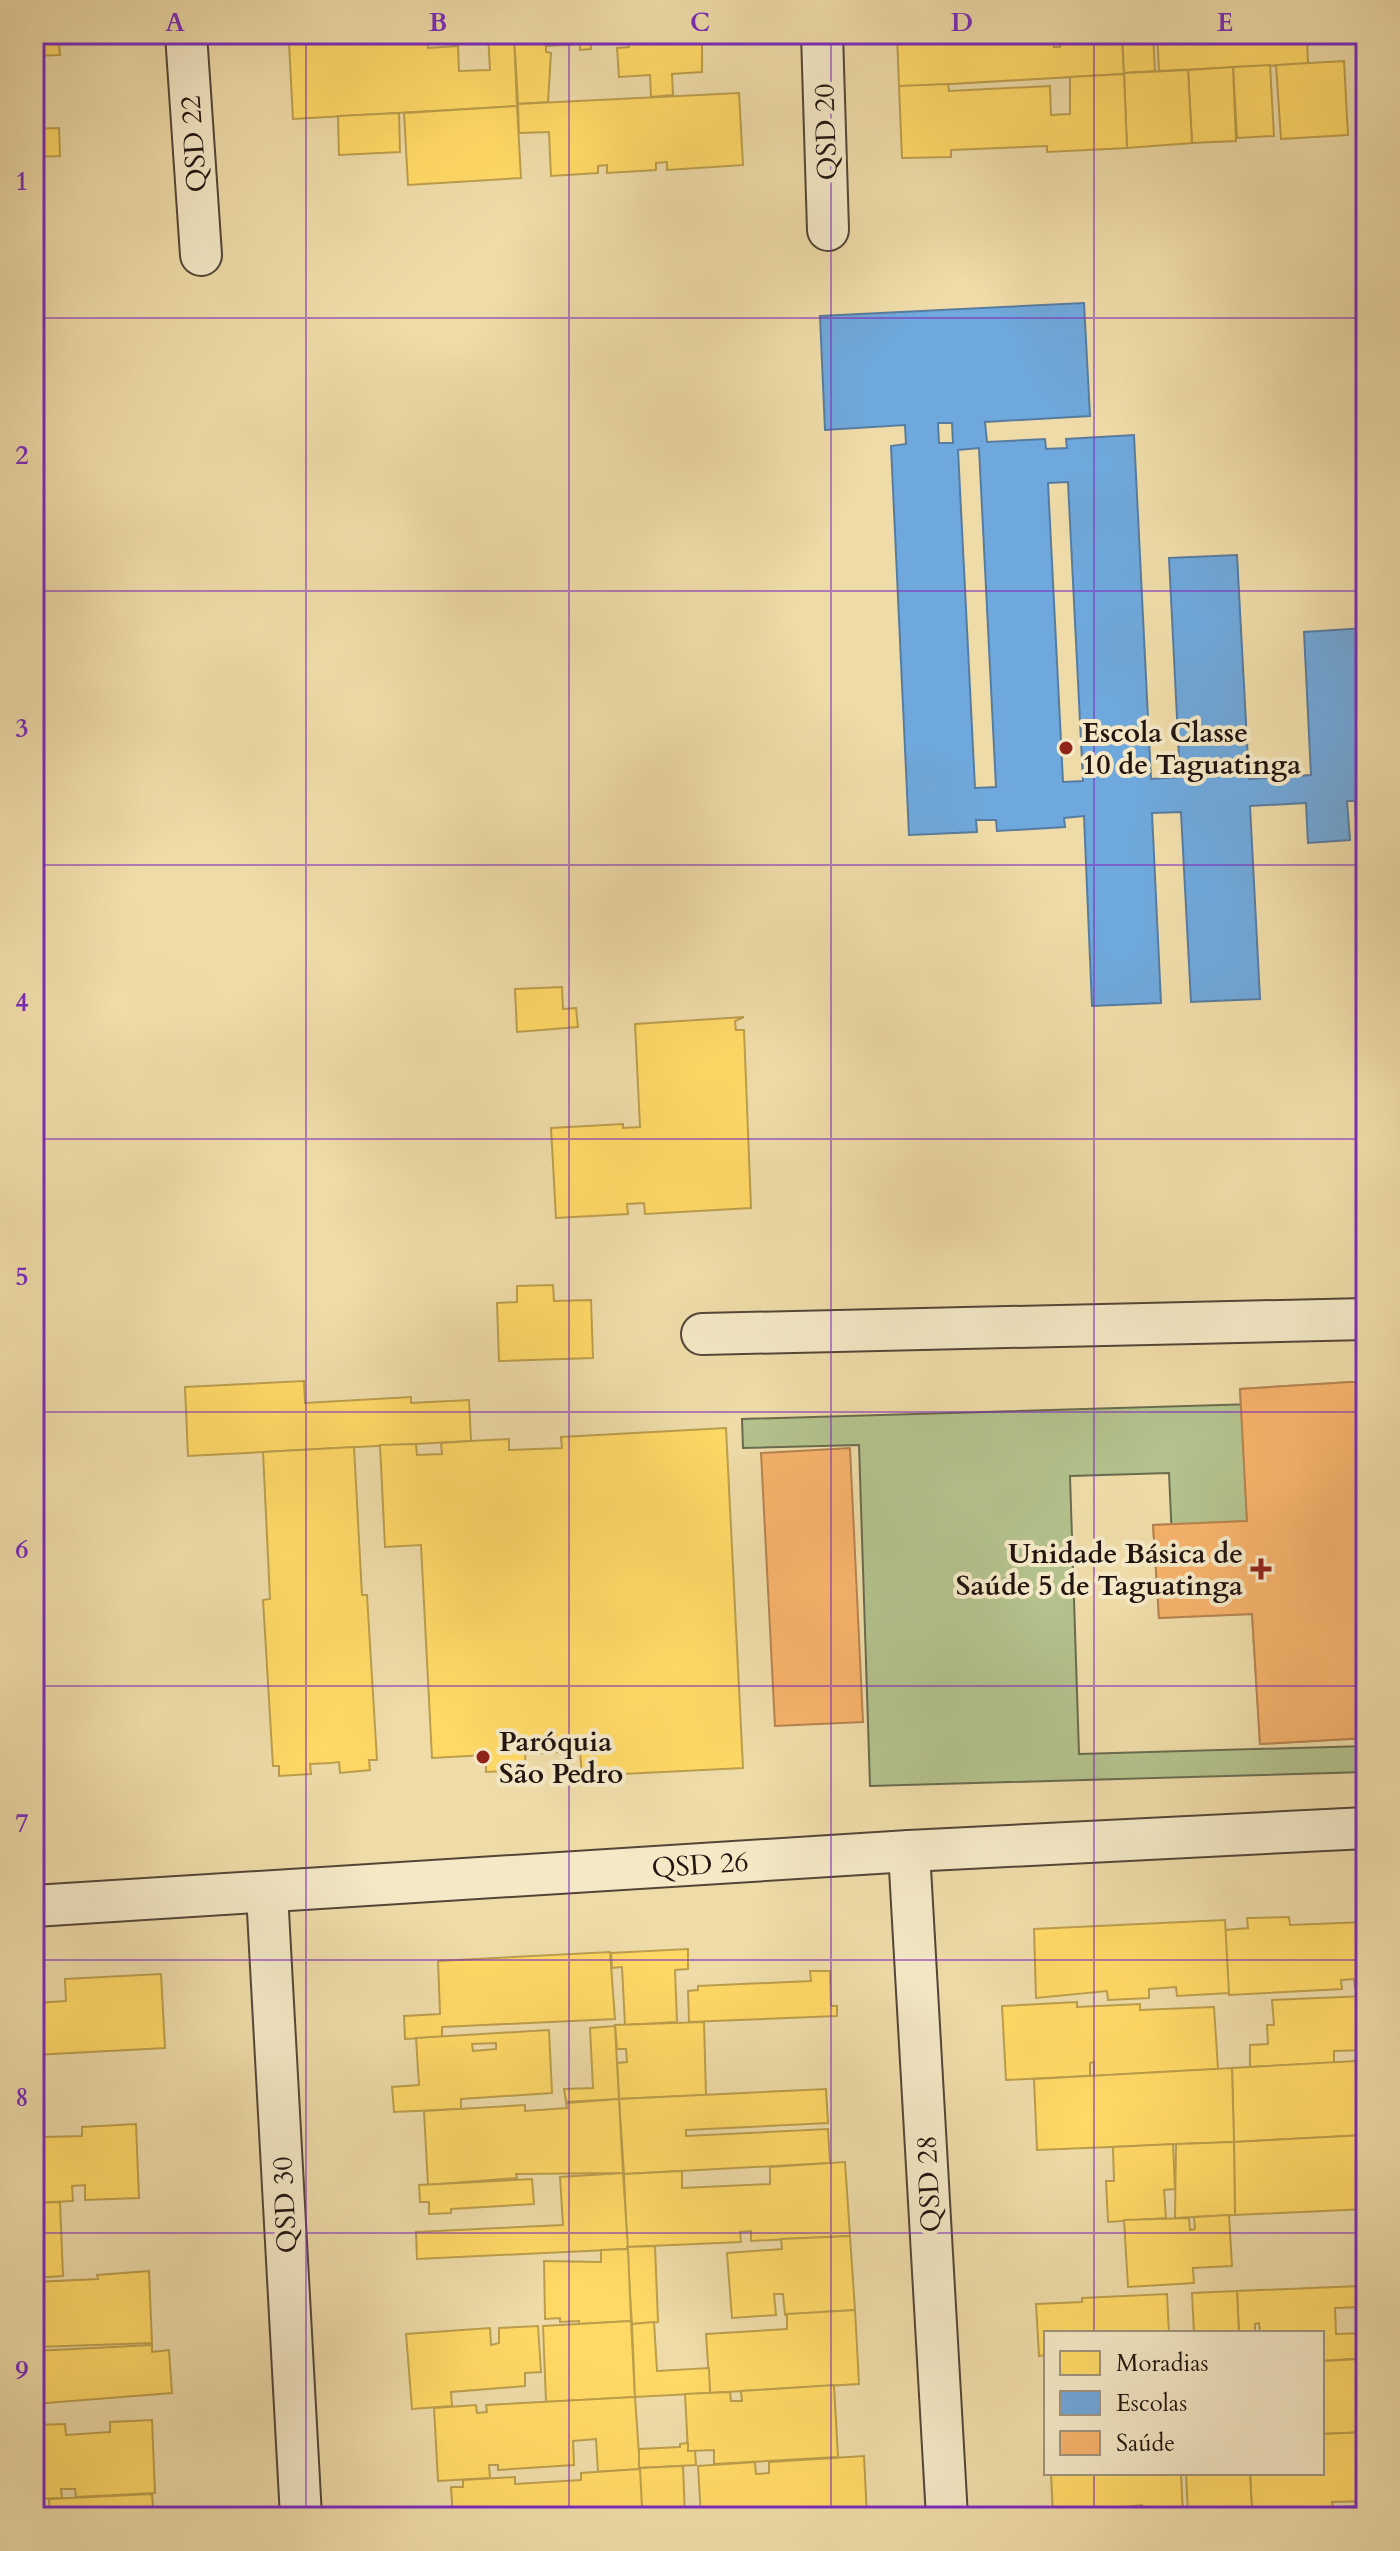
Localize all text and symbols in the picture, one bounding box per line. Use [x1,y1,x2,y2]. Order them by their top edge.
text: A [165,5,185,40]
text: B [429,5,447,40]
text: C [690,5,710,40]
text: D [951,5,973,40]
text: E [1217,5,1233,40]
street label: QSD 20 [805,83,847,181]
street label: QSD 22 [172,94,216,194]
text: 1 [15,164,29,199]
text: 2 [15,438,29,473]
text: 3 [15,711,29,746]
place label: Escola Classe 10 de Taguatinga [1082,714,1301,784]
marker: Escola Classe 10 de Taguatinga [1057,739,1075,757]
text: 4 [15,985,29,1020]
text: 5 [15,1259,29,1294]
text: 6 [15,1532,29,1567]
place label: Unidade Básica de Saúde 5 de Taguatinga [956,1535,1243,1605]
marker: Unidade Básica de Saúde 5 de Taguatinga [1250,1558,1272,1580]
place label: Paróquia São Pedro [499,1723,623,1793]
marker: Paróquia São Pedro [474,1748,492,1766]
text: 7 [15,1806,29,1841]
street label: QSD 26 [650,1843,750,1887]
text: 8 [15,2080,29,2115]
street label: QSD 28 [907,2134,951,2233]
street label: QSD 30 [263,2155,307,2254]
legend [1044,2331,1324,2475]
text: Moradias [1116,2347,1209,2380]
text: 9 [15,2353,29,2388]
text: Escolas [1116,2387,1187,2420]
text: Saúde [1116,2427,1175,2460]

